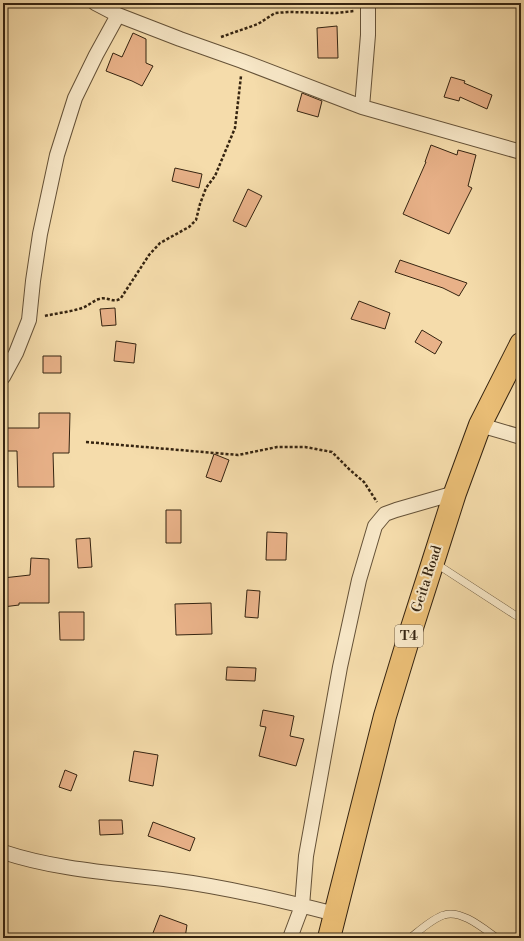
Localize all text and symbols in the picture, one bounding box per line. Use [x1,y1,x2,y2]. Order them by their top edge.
street label: Geita Road [408,543,446,615]
road number: T4 [395,625,423,647]

